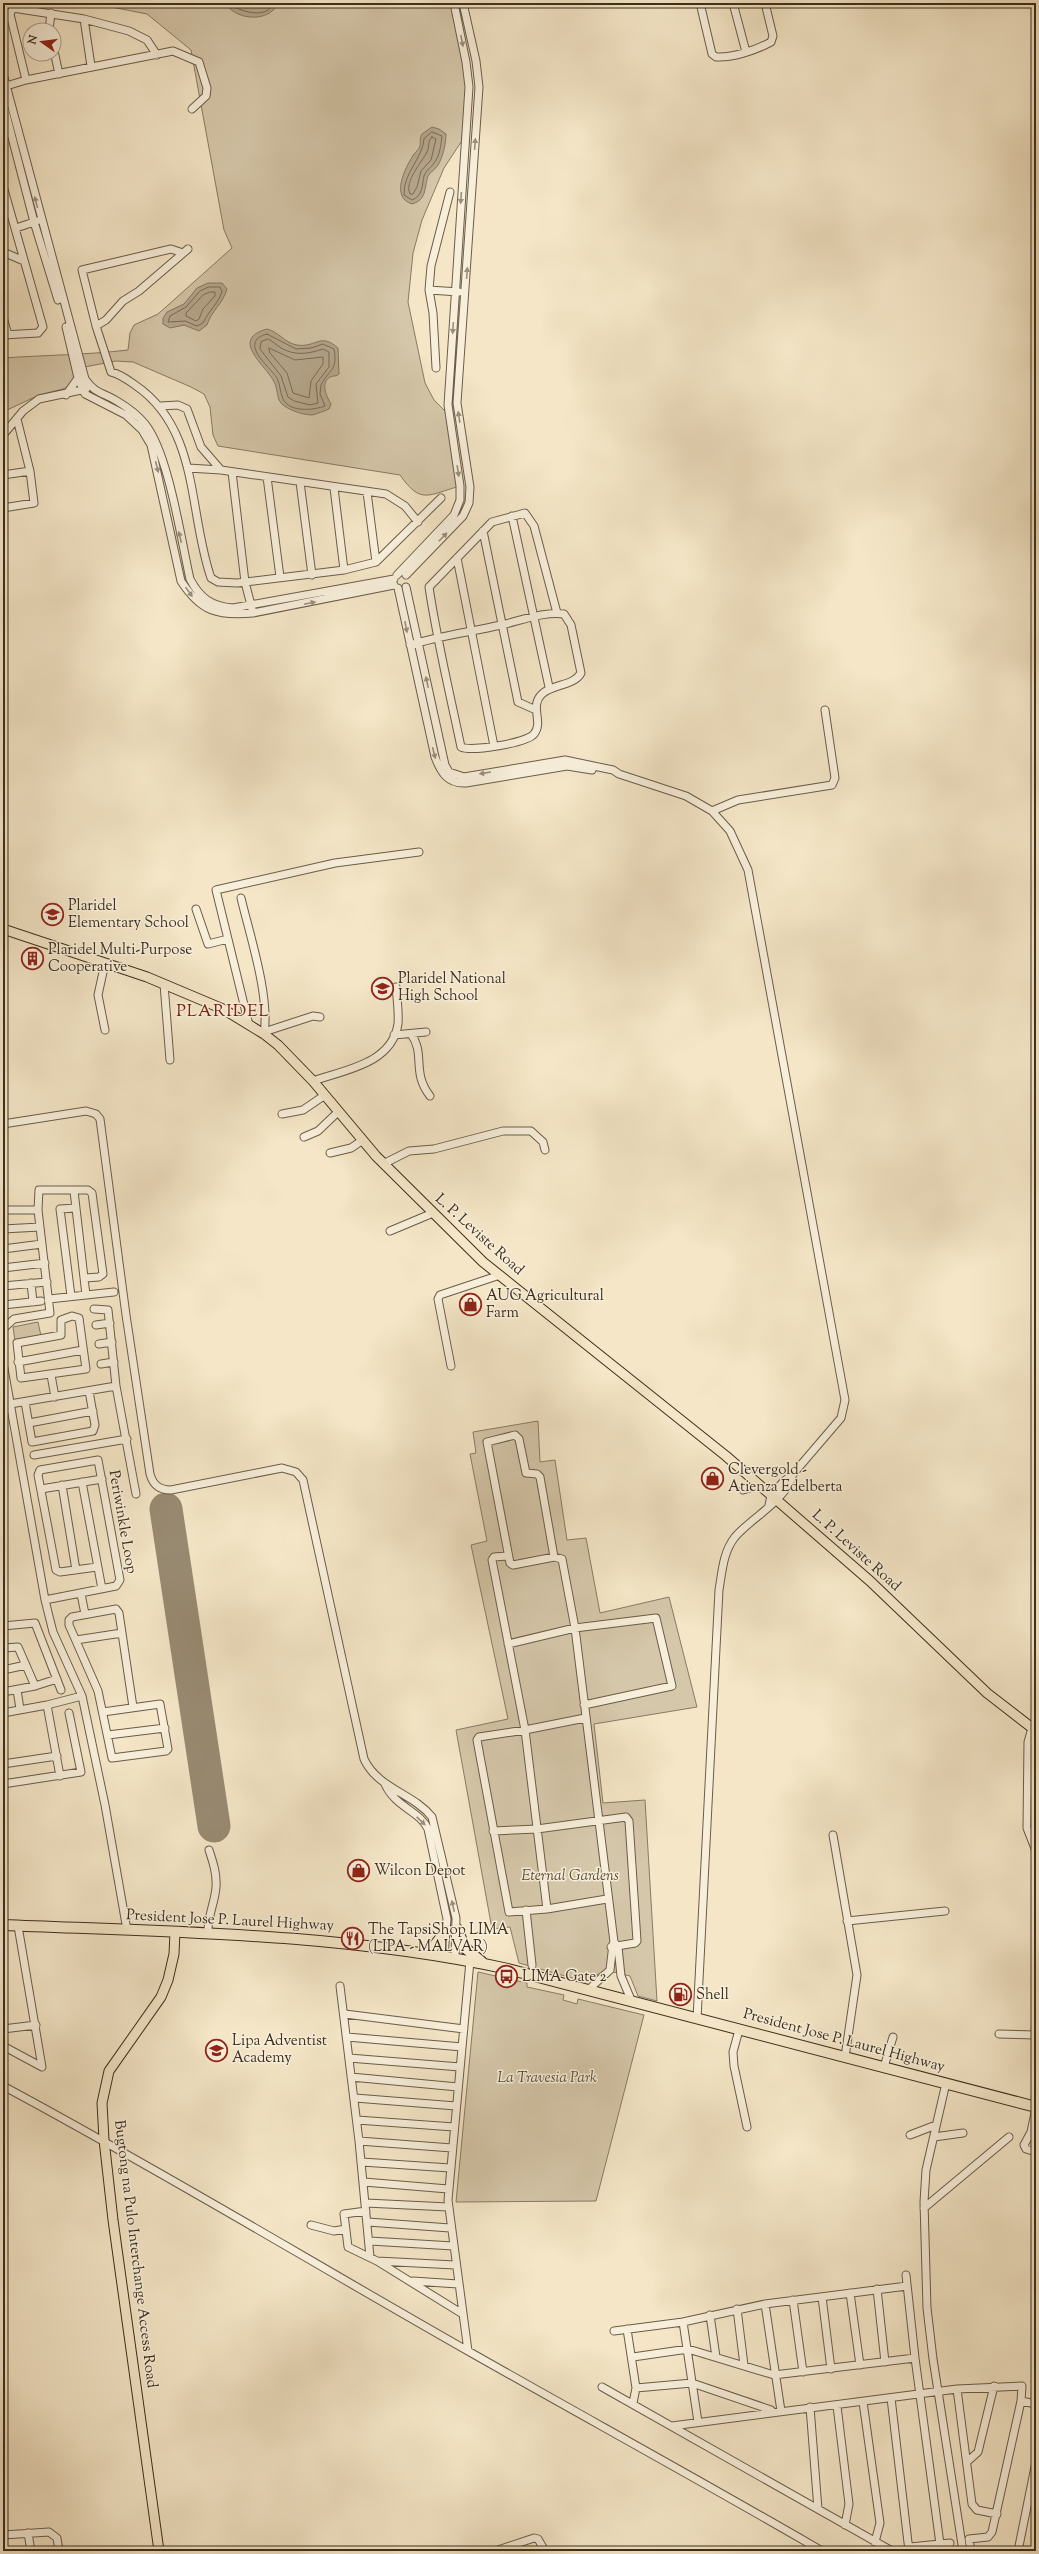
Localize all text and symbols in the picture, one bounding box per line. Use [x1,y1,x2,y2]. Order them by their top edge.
north arrow [22,22,62,62]
text: N [24,33,42,47]
one-way arrow [459,35,465,47]
one-way arrow [471,138,478,150]
one-way arrow [458,192,465,204]
one-way arrow [33,196,39,208]
one-way arrow [463,267,470,279]
one-way arrow [450,322,457,334]
one-way arrow [456,411,462,423]
one-way arrow [154,461,160,473]
one-way arrow [455,465,461,477]
one-way arrow [177,530,183,543]
one-way arrow [438,532,448,542]
one-way arrow [185,586,192,598]
one-way arrow [303,599,316,605]
one-way arrow [403,620,409,633]
one-way arrow [423,676,429,689]
one-way arrow [431,748,437,760]
one-way arrow [479,770,491,776]
place label: Plaridel Elementary School [68,896,189,934]
school or university icon: Plaridel Elementary School [39,902,65,928]
place label: Plaridel Multi-Purpose Cooperative [48,940,192,978]
building icon: Plaridel Multi-Purpose Cooperative [20,946,46,972]
place label: Plaridel National High School [398,969,506,1007]
school or university icon: Plaridel National High School [369,975,395,1001]
district label: PLARIDEL [176,1000,270,1024]
street label: L. P. Leviste Road [430,1189,528,1281]
place label: AUG Agricultural Farm [486,1286,604,1324]
shop icon: AUG Agricultural Farm [458,1292,484,1318]
place label: Clevergold - Atienza Edelberta [728,1460,843,1498]
shop icon: Clevergold - Atienza Edelberta [700,1466,726,1492]
street label: Periwinkle Loop [103,1468,141,1576]
street label: L. P. Leviste Road [807,1505,905,1597]
one-way arrow [416,1817,426,1826]
shop icon: Wilcon Depot [345,1858,371,1884]
place label: Wilcon Depot [374,1861,465,1882]
park label: Eternal Gardens [521,1866,619,1887]
one-way arrow [449,1900,455,1912]
street label: President Jose P. Laurel Highway [126,1905,335,1937]
place label: The TapsiShop LIMA (LIPA - MALVAR) [368,1920,509,1958]
restaurant icon: The TapsiShop LIMA (LIPA - MALVAR) [340,1926,366,1952]
bus stop icon: LIMA Gate 2 [494,1964,520,1990]
place label: LIMA Gate 2 [522,1967,607,1988]
fuel station icon: Shell [667,1982,693,2008]
place label: Shell [696,1985,729,2006]
street label: President Jose P. Laurel Highway [741,2004,948,2078]
place label: Lipa Adventist Academy [232,2031,327,2069]
school or university icon: Lipa Adventist Academy [203,2037,229,2063]
park label: La Travesia Park [497,2068,597,2089]
street label: Bugtong na Pulo Interchange Access Road [108,2119,162,2390]

